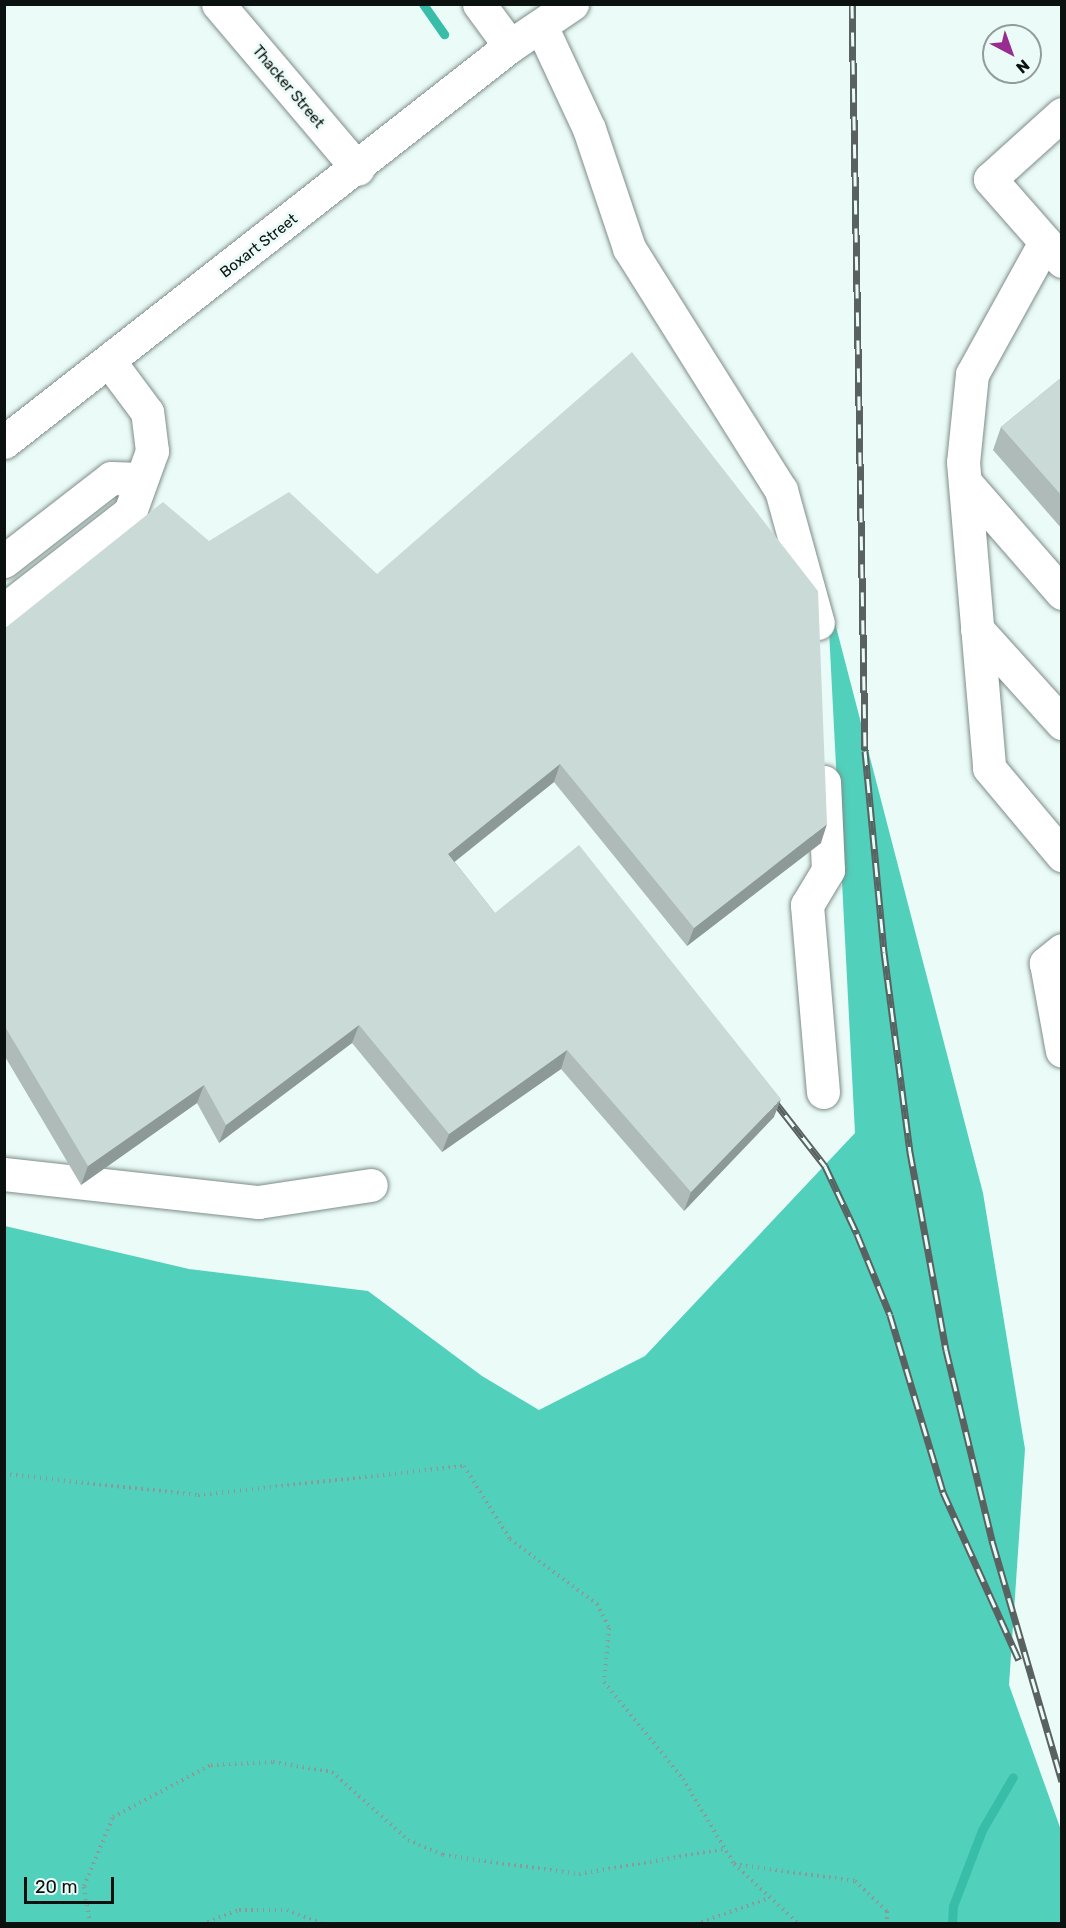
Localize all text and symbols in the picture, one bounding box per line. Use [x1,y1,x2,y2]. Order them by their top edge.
north arrow [982,24,1042,84]
street label: Thacker Street [248,42,328,132]
text: N [1012,56,1033,77]
street label: Boxart Street [217,210,301,282]
scale bar [27,1865,117,1903]
text: 20 m [35,1876,77,1898]

